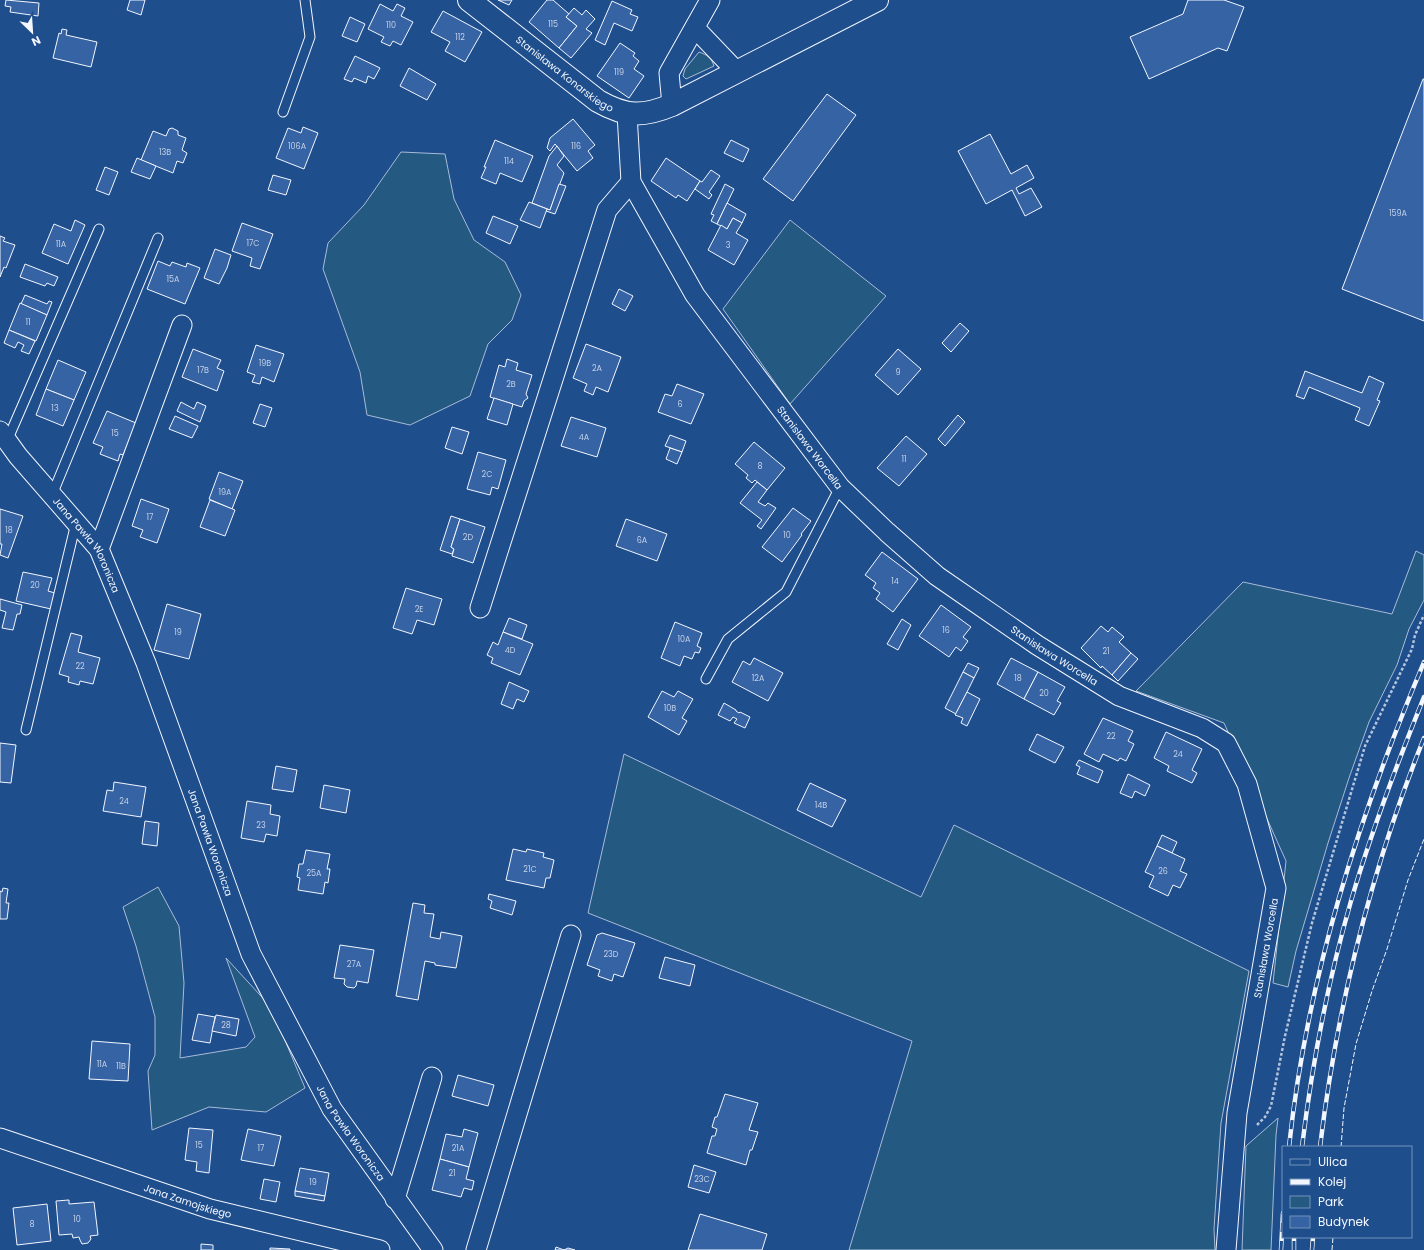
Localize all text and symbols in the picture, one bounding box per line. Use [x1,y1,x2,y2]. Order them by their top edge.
north arrow [12,12,52,52]
house number: 115 [548,19,558,30]
house number: 110 [386,20,396,31]
text: N [29,32,43,50]
house number: 112 [455,32,465,43]
street label: Stanisława Konarskiego [513,32,616,115]
house number: 119 [614,67,624,78]
house number: 106A [288,141,307,152]
house number: 116 [571,141,581,152]
house number: 13B [159,147,171,158]
house number: 114 [504,156,514,167]
house number: 159A [1389,208,1408,219]
house number: 17C [246,238,260,249]
house number: 11A [56,239,67,250]
house number: 3 [726,240,731,251]
house number: 15A [167,274,180,285]
house number: 11 [25,317,31,328]
house number: 19B [259,358,271,369]
house number: 2A [592,363,603,374]
house number: 17B [197,365,209,376]
house number: 9 [895,367,901,378]
house number: 2B [506,379,516,390]
house number: 6 [677,399,683,410]
house number: 13 [51,403,59,414]
street label: Stanisława Worcella [774,403,847,492]
house number: 15 [111,428,119,439]
house number: 4A [579,432,590,443]
house number: 11 [901,454,907,465]
house number: 8 [757,461,763,472]
house number: 2C [482,469,492,480]
house number: 19A [219,487,232,498]
street label: Jana Pawła Woronicza [50,494,124,595]
house number: 17 [147,512,154,523]
house number: 18 [5,525,13,536]
house number: 10 [783,530,791,541]
house number: 2D [463,532,473,543]
house number: 6A [637,535,648,546]
house number: 14 [891,576,899,587]
house number: 20 [30,580,40,591]
house number: 2E [415,604,423,615]
street label: Stanisława Worcella [1008,622,1101,689]
house number: 16 [942,625,950,636]
house number: 19 [174,627,182,638]
house number: 10A [678,634,691,645]
house number: 4D [505,645,516,656]
house number: 21 [1102,646,1110,657]
house number: 22 [75,661,85,672]
house number: 12A [752,673,765,684]
house number: 18 [1014,673,1022,684]
house number: 20 [1039,688,1049,699]
house number: 10B [664,703,676,714]
house number: 22 [1106,731,1116,742]
house number: 24 [1173,749,1183,760]
street label: Jana Pawła Woronicza [184,786,237,898]
house number: 24 [119,796,129,807]
house number: 14B [815,800,827,811]
house number: 23 [256,820,266,831]
house number: 21C [523,864,537,875]
house number: 26 [1158,866,1168,877]
house number: 25A [306,868,322,879]
street label: Stanisława Worcella [1250,897,1282,999]
house number: 23D [604,949,619,960]
house number: 27A [347,959,362,970]
house number: 28 [221,1020,231,1031]
house number: 11A [97,1059,108,1070]
house number: 11B [116,1061,126,1072]
street label: Jana Pawła Woronicza [313,1082,389,1184]
house number: 15 [195,1140,203,1151]
house number: 17 [258,1143,265,1154]
house number: 21A [452,1143,465,1154]
legend [1282,1146,1412,1238]
text: Ulica [1318,1153,1347,1170]
house number: 21 [448,1168,456,1179]
text: Kolej [1318,1173,1346,1190]
house number: 23C [694,1174,710,1185]
house number: 19 [309,1177,317,1188]
street label: Jana Zamojskiego [142,1180,233,1221]
text: Park [1318,1193,1345,1210]
text: Budynek [1318,1213,1370,1230]
house number: 10 [73,1214,81,1225]
house number: 8 [29,1219,35,1230]

